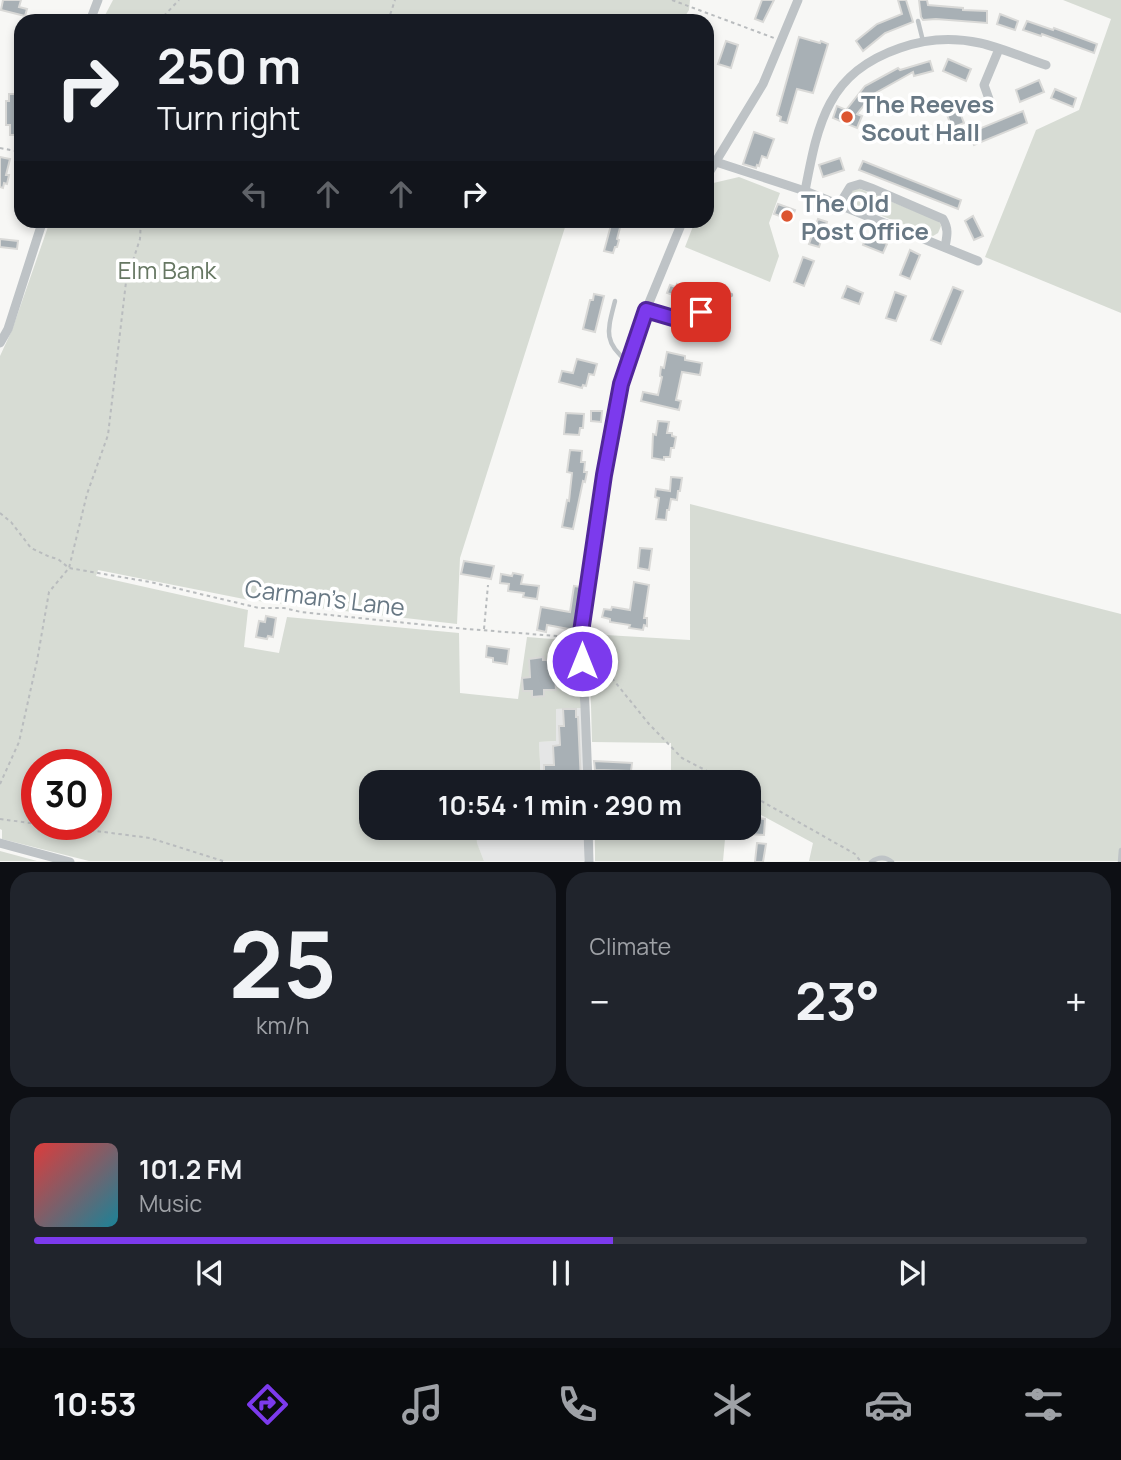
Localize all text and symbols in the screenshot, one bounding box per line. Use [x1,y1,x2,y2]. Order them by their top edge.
text: 250 m [157,32,301,99]
icon: right [42,42,133,133]
place label: The Reeves Scout Hall [861,87,994,148]
text: Turn right [157,96,300,140]
marker: The Reeves Scout Hall [839,109,855,125]
icon: left [236,175,274,213]
icon: ahead [309,175,347,213]
icon: ahead [382,175,420,213]
icon: right [455,175,493,213]
place label: The Old Post Office [801,186,929,247]
marker: The Old Post Office [779,208,795,224]
park label: Elm Bank [118,253,217,286]
pin [671,282,731,342]
icon: arrive [682,293,720,331]
street label: Carman's Lane [243,571,407,623]
position arrow [545,624,619,698]
speed limit sign: 30 [21,749,112,840]
text: 10:54 · 1 min · 290 m [438,787,682,823]
text: 25 [229,901,337,1025]
text: Climate [590,930,671,962]
text: 23° [795,965,880,1036]
text: − [590,975,610,1027]
text: + [1065,975,1087,1027]
text: km/h [256,1009,310,1041]
text: 101.2 FM [139,1151,242,1187]
text: Music [139,1187,202,1219]
icon: previous [191,1254,229,1292]
icon: pause [542,1254,580,1292]
icon: next [893,1254,931,1292]
icon: directions [243,1380,292,1429]
icon: music [398,1380,447,1429]
icon: phone [553,1380,602,1429]
icon: climate [708,1380,757,1429]
icon: car [864,1380,913,1429]
icon: filters [1019,1380,1068,1429]
text: 10:53 [53,1382,137,1426]

